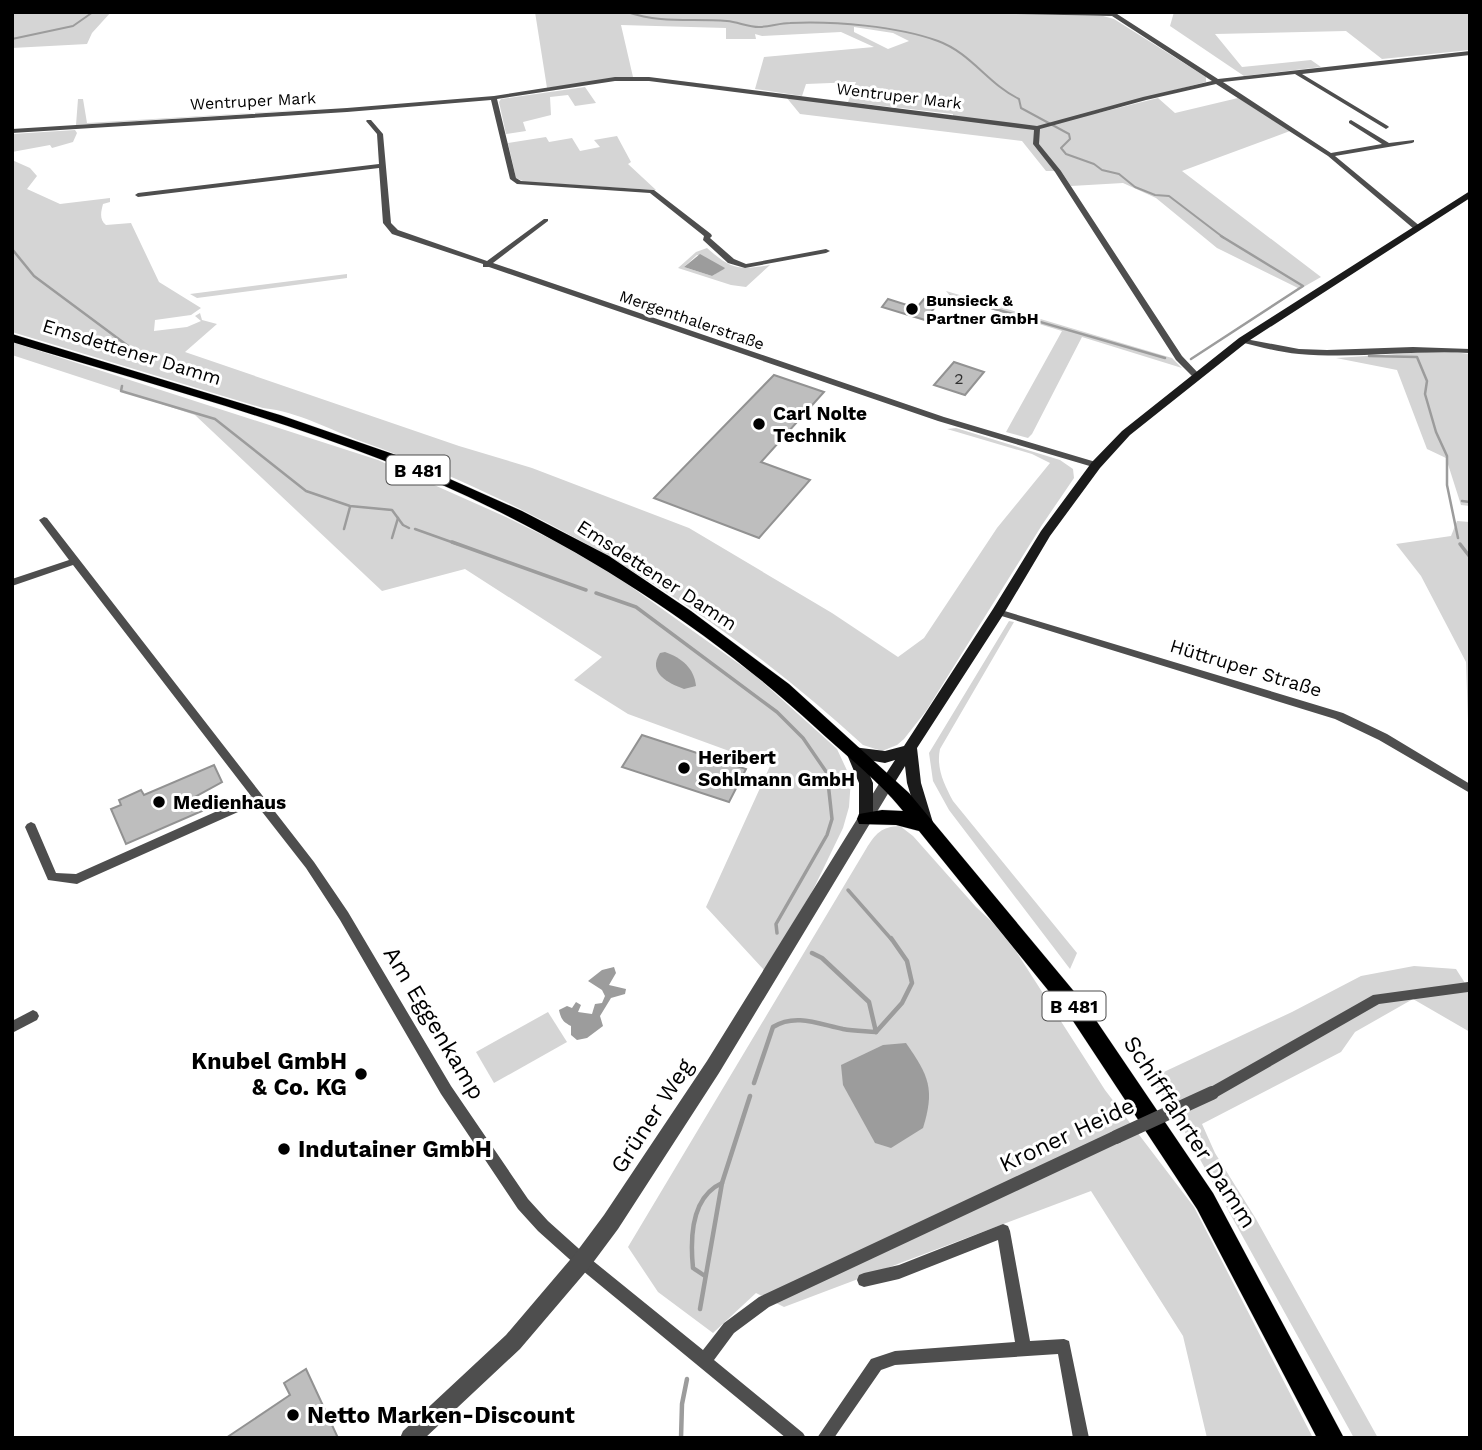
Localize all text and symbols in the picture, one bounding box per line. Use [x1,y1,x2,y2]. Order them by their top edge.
street label: Wentruper Mark [835,79,963,113]
street label: Wentruper Mark [190,88,316,114]
street label: Mergenthalerstraße [617,286,767,354]
place label: Bunsieck & Partner GmbH [926,291,1039,328]
marker: Bunsieck & Partner GmbH [904,301,920,317]
street label: Emsdettener Damm [40,314,224,390]
house number: 2 [954,369,964,388]
place label: Carl Nolte Technik [773,402,867,447]
marker: Carl Nolte Technik [751,416,767,432]
road number: B 481 [386,456,450,484]
street label: Emsdettener Damm [573,515,741,635]
street label: Hüttruper Straße [1167,634,1325,702]
place label: Heribert Sohlmann GmbH [698,746,855,791]
marker: Heribert Sohlmann GmbH [676,760,692,776]
place label: Medienhaus [173,791,286,814]
marker: Medienhaus [151,794,167,810]
street label: Am Eggenkamp [378,942,490,1104]
road number: B 481 [1042,992,1106,1021]
street label: Schifffahrter Damm [1118,1031,1262,1233]
place label: Knubel GmbH & Co. KG [191,1048,347,1101]
street label: Grüner Weg [605,1053,699,1178]
marker: Knubel GmbH & Co. KG [353,1066,369,1082]
street label: Kroner Heide [995,1092,1139,1178]
place label: Indutainer GmbH [298,1136,492,1163]
marker: Indutainer GmbH [276,1141,292,1157]
place label: Netto Marken-Discount [307,1402,575,1429]
marker: Netto Marken-Discount [285,1407,301,1423]

